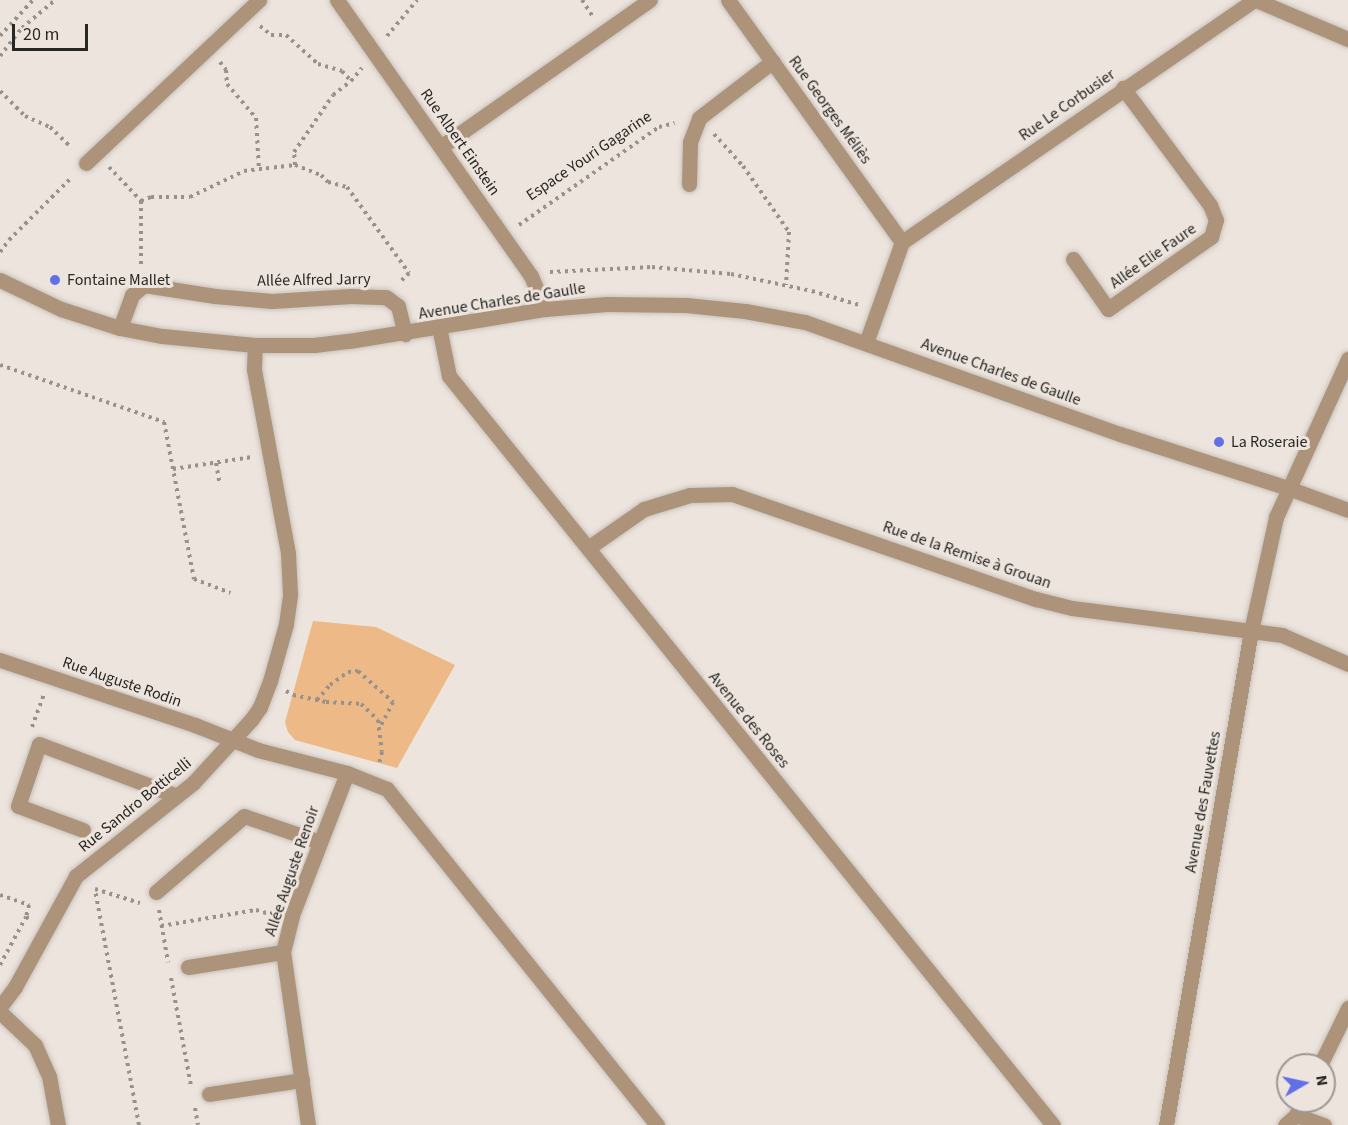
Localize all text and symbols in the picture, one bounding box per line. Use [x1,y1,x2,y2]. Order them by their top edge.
scale bar [15,12,92,50]
text: 20 m [23,22,59,47]
street label: Rue Georges Méliès [784,52,876,168]
street label: Rue Le Corbusier [1015,65,1119,145]
street label: Rue Albert Einstein [416,85,504,199]
street label: Espace Youri Gagarine [523,107,655,205]
street label: Allée Elie Faure [1106,219,1200,293]
street label: Allée Alfred Jarry [257,269,371,291]
place label: Fontaine Mallet [67,270,170,290]
marker: Fontaine Mallet [48,273,62,287]
street label: Avenue Charles de Gaulle [417,278,587,324]
street label: Avenue Charles de Gaulle [918,334,1084,410]
place label: La Roseraie [1231,432,1307,452]
marker: La Roseraie [1212,435,1226,449]
street label: Rue de la Remise à Grouan [880,517,1054,593]
street label: Rue Auguste Rodin [60,653,184,711]
street label: Avenue des Roses [704,668,794,772]
street label: Avenue des Fauvettes [1181,730,1225,874]
street label: Rue Sandro Botticelli [75,754,195,856]
street label: Allée Auguste Renoir [261,803,323,939]
north arrow [1276,1053,1336,1113]
text: N [1310,1074,1333,1087]

